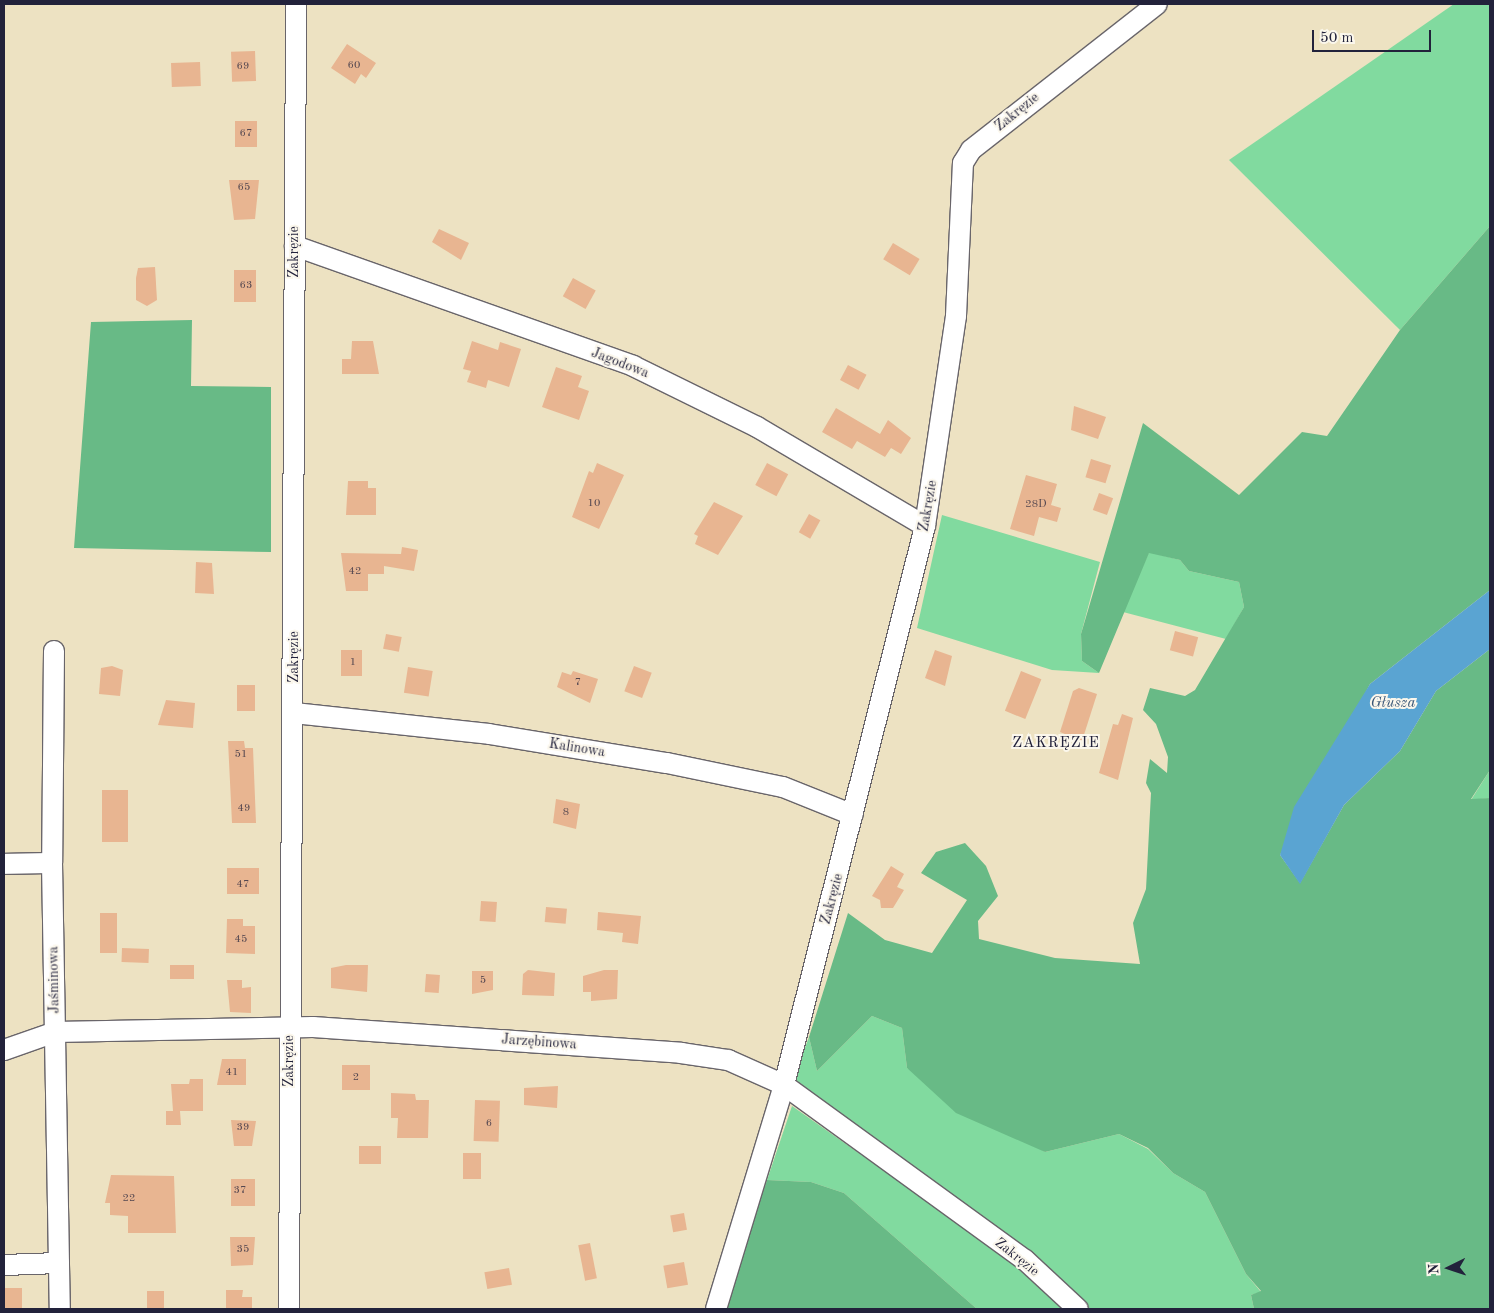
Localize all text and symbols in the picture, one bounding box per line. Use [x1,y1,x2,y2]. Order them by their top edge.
scale bar [1314,20,1433,52]
text: 50 m [1320,31,1354,46]
house number: 60 [348,59,360,73]
house number: 69 [237,60,249,74]
street label: Zakręzie [992,89,1042,135]
house number: 67 [240,127,252,141]
house number: 65 [238,181,250,195]
street label: Zakręzie [286,226,302,278]
house number: 63 [240,279,252,293]
street label: Jagodowa [589,344,651,382]
street label: Zakręzie [915,479,941,533]
house number: 10 [588,497,600,511]
house number: 28D [1025,498,1047,512]
house number: 42 [349,565,361,579]
street label: Zakręzie [286,631,302,683]
house number: 1 [350,656,356,670]
house number: 7 [575,676,581,690]
water label: Głusza [1371,695,1415,713]
street label: Kalinowa [548,735,606,761]
district label: ZAKRĘZIE [1011,735,1101,753]
house number: 51 [235,748,247,762]
house number: 49 [238,802,250,816]
house number: 8 [563,806,569,820]
street label: Zakręzie [817,872,847,926]
house number: 47 [237,878,249,892]
house number: 45 [235,933,247,947]
street label: Jaśminowa [45,946,63,1014]
house number: 5 [480,974,486,988]
street label: Jarzębinowa [501,1031,577,1053]
street label: Zakręzie [281,1035,297,1087]
house number: 41 [226,1066,238,1080]
house number: 2 [353,1071,359,1085]
house number: 6 [486,1117,492,1131]
house number: 39 [237,1121,249,1135]
house number: 37 [234,1184,246,1198]
house number: 22 [123,1192,135,1206]
street label: Zakręzie [992,1234,1042,1280]
house number: 35 [237,1243,249,1257]
north arrow [1424,1243,1474,1293]
text: N [1427,1263,1441,1275]

